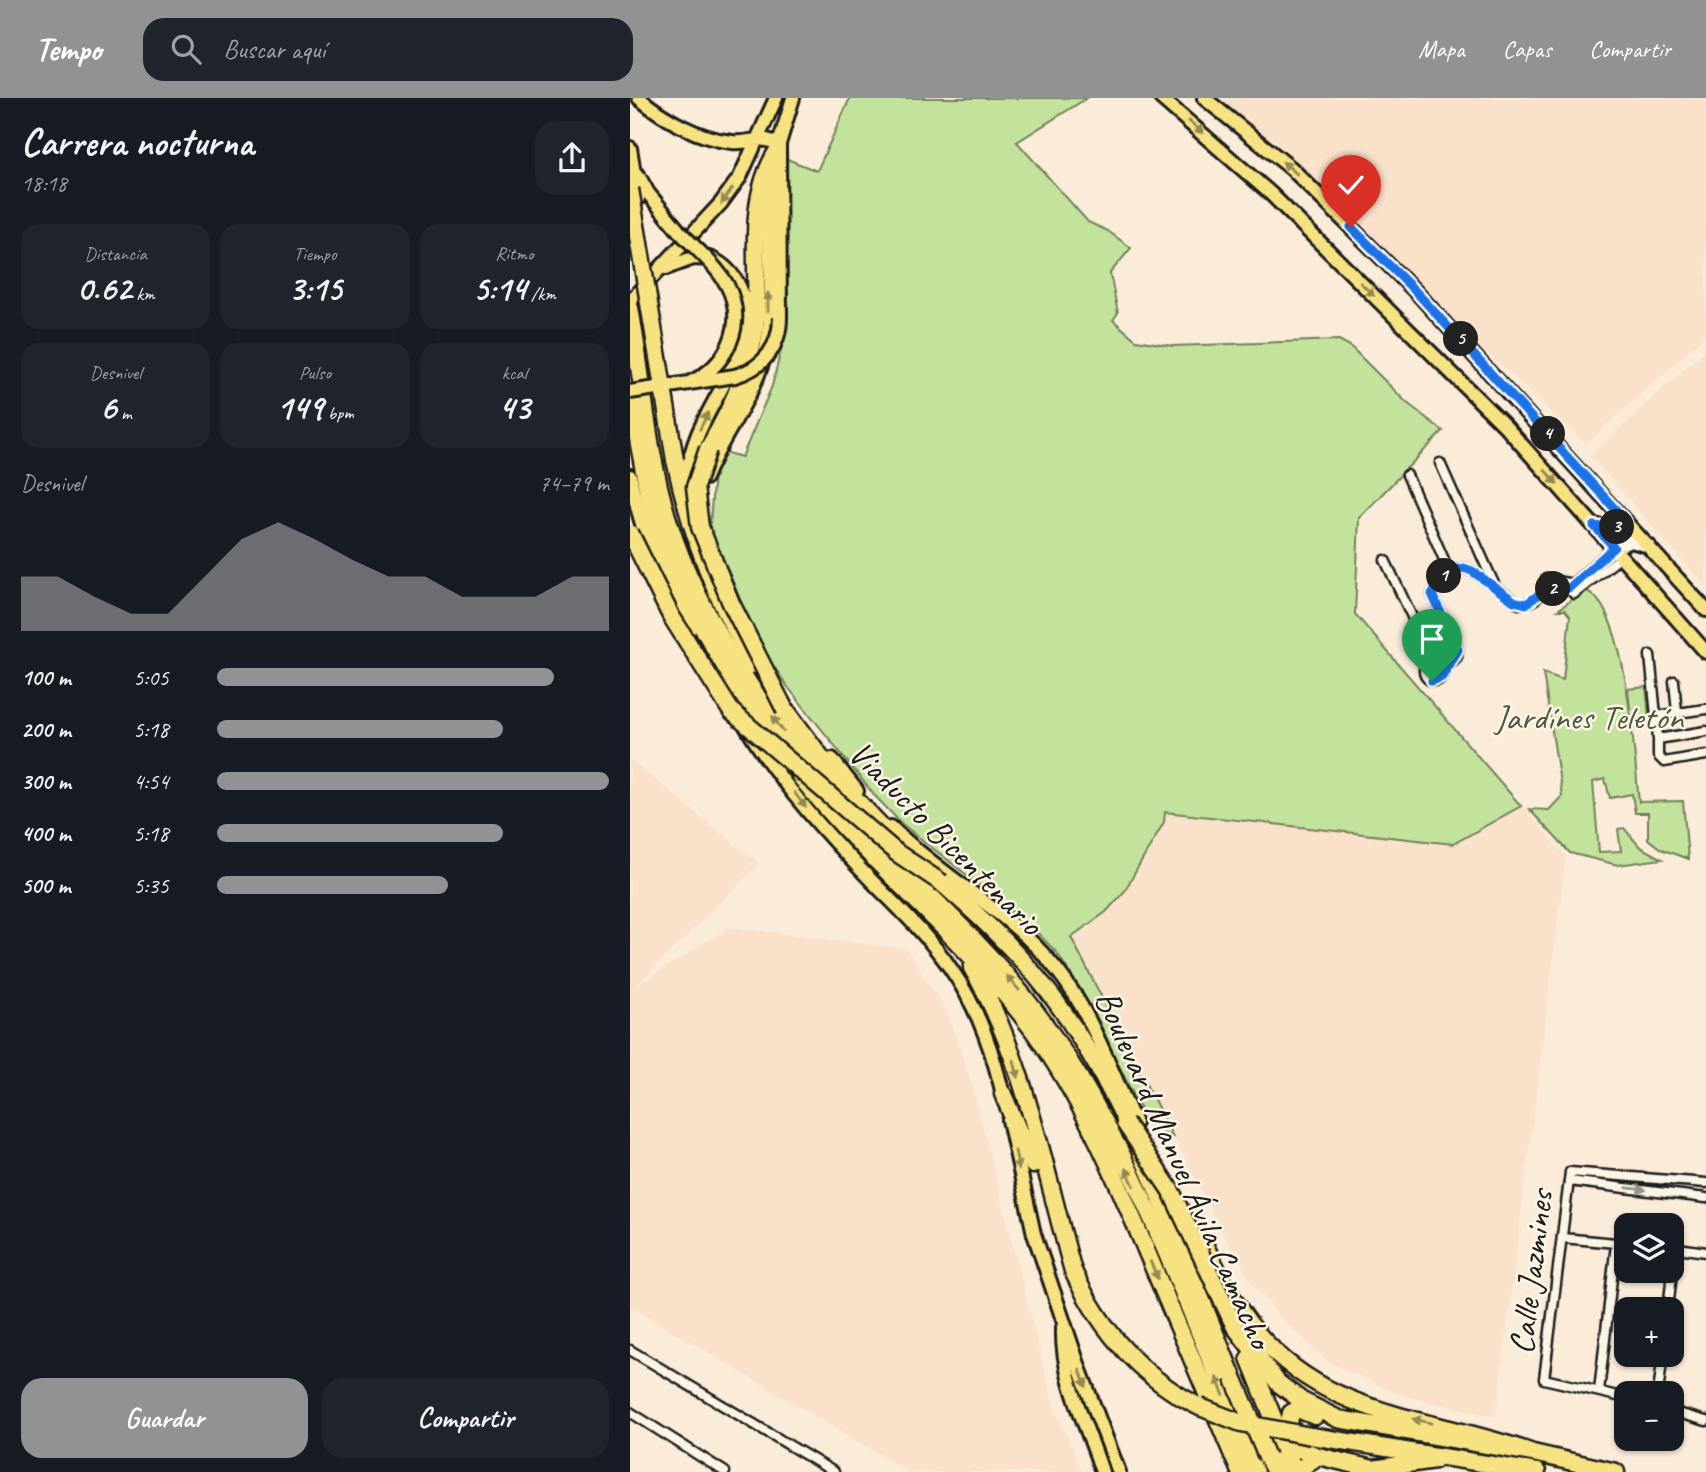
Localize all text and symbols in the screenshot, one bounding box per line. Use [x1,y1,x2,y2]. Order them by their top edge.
search box [143,18,633,81]
text: Tempo [35,28,101,70]
icon: search [167,30,205,68]
text: Buscar aquí [223,33,325,66]
text: Mapa [1418,34,1465,64]
text: Capas [1503,34,1551,64]
text: Compartir [1589,34,1671,64]
text: Carrera nocturna [21,119,254,166]
one-way arrow [1187,119,1205,135]
button: share [535,121,609,195]
pin [1321,155,1381,227]
one-way arrow [1281,161,1298,176]
icon: check [1332,166,1370,204]
text: 18:18 [21,169,67,198]
one-way arrow [719,186,734,204]
text: Distancia [84,242,147,266]
text: Tiempo [294,242,336,266]
text: Ritmo [495,242,534,266]
text: 0.62 [77,266,132,311]
text: 3:15 [288,266,342,311]
text: 5:14 [473,266,526,311]
one-way arrow [1359,280,1376,297]
text: km [132,282,155,306]
text: /km [526,282,556,306]
one-way arrow [762,291,774,313]
pin: 5 [1444,322,1478,356]
text: 5 [1456,326,1465,350]
text: Desnivel [90,361,141,385]
text: Pulso [299,361,331,385]
text: kcal [502,361,527,385]
text: 6 [100,385,116,430]
text: 149 [276,385,323,430]
text: 43 [499,385,530,430]
text: m [116,401,132,425]
text: bpm [323,401,354,425]
one-way arrow [698,411,709,431]
pin: 4 [1530,416,1566,452]
text: 4 [1543,421,1552,445]
one-way arrow [1542,468,1558,485]
text: Desnivel [21,469,83,498]
text: 74–79 m [539,469,609,498]
pin: 3 [1600,510,1634,544]
text: 3 [1612,514,1621,538]
pin: 1 [1426,559,1462,594]
text: 1 [1439,563,1448,587]
pin: 2 [1536,572,1570,606]
text: 2 [1548,576,1557,600]
pin [1402,609,1462,681]
icon: arrive [1413,620,1451,658]
text: 100 m [21,663,71,692]
text: 5:05 [133,663,169,692]
park label: Jardínes Teletón [1493,695,1684,740]
text: 200 m [21,715,71,744]
text: 5:18 [133,715,169,744]
one-way arrow [771,715,785,733]
street label: Viaducto Bicentenario [839,731,1054,946]
text: 300 m [21,767,71,796]
text: 4:54 [133,767,169,796]
one-way arrow [793,790,808,808]
text: 400 m [21,819,71,848]
text: 5:18 [133,819,169,848]
text: 500 m [21,871,70,900]
text: 5:35 [133,871,169,900]
one-way arrow [1005,975,1020,993]
street label: Boulevard Manuel Ávila Camacho [1085,983,1285,1358]
one-way arrow [1011,1058,1022,1080]
one-way arrow [1012,1149,1023,1171]
one-way arrow [1124,1167,1136,1187]
street label: Calle Jazmines [1499,1184,1564,1357]
one-way arrow [1626,1184,1648,1195]
map controls [1614,1213,1684,1451]
button: layers [1614,1213,1684,1283]
one-way arrow [1149,1260,1160,1281]
button: + [1614,1297,1684,1367]
one-way arrow [1078,1367,1089,1388]
one-way arrow [1214,1375,1225,1396]
button: Guardar [21,1378,308,1458]
button: Compartir [322,1378,609,1458]
button: − [1614,1381,1684,1451]
one-way arrow [1411,1415,1433,1426]

